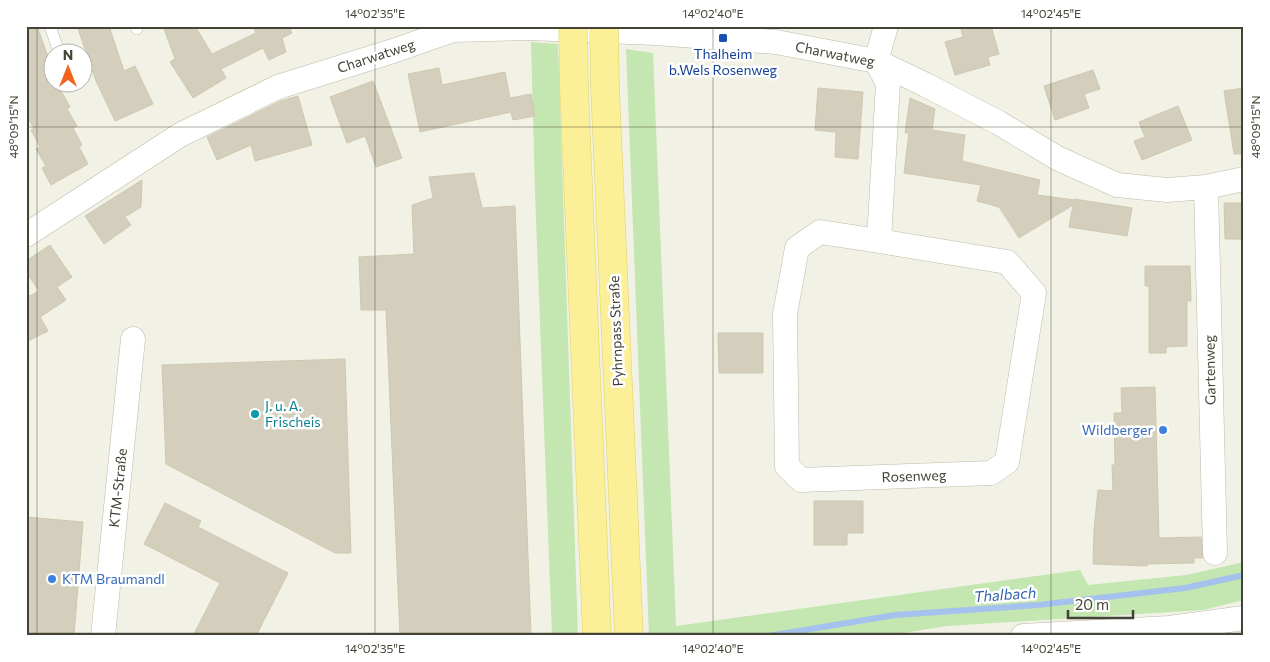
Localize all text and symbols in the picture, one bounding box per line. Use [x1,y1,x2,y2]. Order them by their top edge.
text: 14°02'35"E [345,6,405,20]
text: 14°02'40"E [682,6,744,20]
text: 14°02'45"E [1021,6,1081,20]
marker: Thalheim b.Wels Rosenweg [717,32,729,44]
street label: Charwatweg [335,35,417,76]
street label: Charwatweg [794,37,877,70]
north arrow [42,42,92,92]
place label: Thalheim b.Wels Rosenweg [669,45,778,78]
text: N [63,46,73,63]
text: 48°09'15"N [6,95,20,159]
text: 48°09'15"N [1248,95,1262,159]
street label: Pyhrnpass Straße [605,275,626,387]
street label: Gartenweg [1200,334,1219,405]
place label: J. u. A. Frischeis [265,397,321,430]
marker: J. u. A. Frischeis [249,408,261,420]
place label: Wildberger [1082,421,1153,438]
marker: Wildberger [1157,424,1169,436]
street label: KTM-Straße [105,447,130,528]
street label: Rosenweg [881,466,947,485]
place label: KTM Braumandl [62,570,165,587]
marker: KTM Braumandl [46,573,58,585]
water label: Thalbach [973,583,1037,605]
scale bar [1068,587,1132,619]
text: 20 m [1075,595,1109,613]
text: 14°02'35"E [345,641,405,655]
text: 14°02'40"E [682,641,744,655]
text: 14°02'45"E [1021,641,1081,655]

